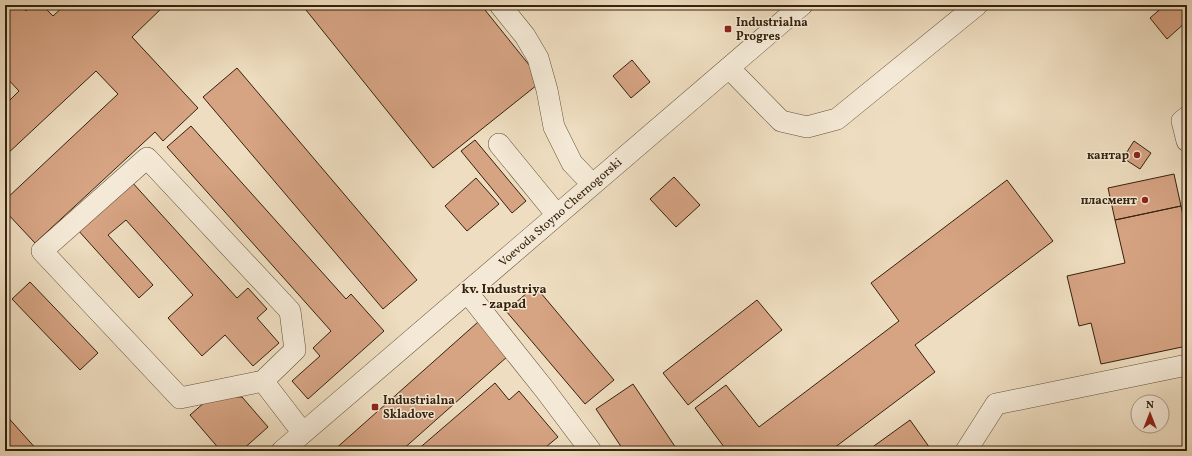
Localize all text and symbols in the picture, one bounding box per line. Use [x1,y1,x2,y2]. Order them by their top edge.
place label: Industrialna Progres [736,15,808,45]
marker: Industrialna Progres [723,24,733,34]
place label: кантар [1087,148,1129,164]
marker: кантар [1132,150,1142,160]
street label: Voevoda Stoyno Chernogorski [496,155,626,271]
place label: пласмент [1081,193,1137,209]
marker: пласмент [1140,195,1150,205]
district label: kv. Industriya - zapad [462,281,547,314]
place label: Industrialna Skladove [383,393,455,423]
north arrow [1130,394,1170,434]
text: N [1146,398,1154,413]
marker: Industrialna Skladove [370,402,380,412]

